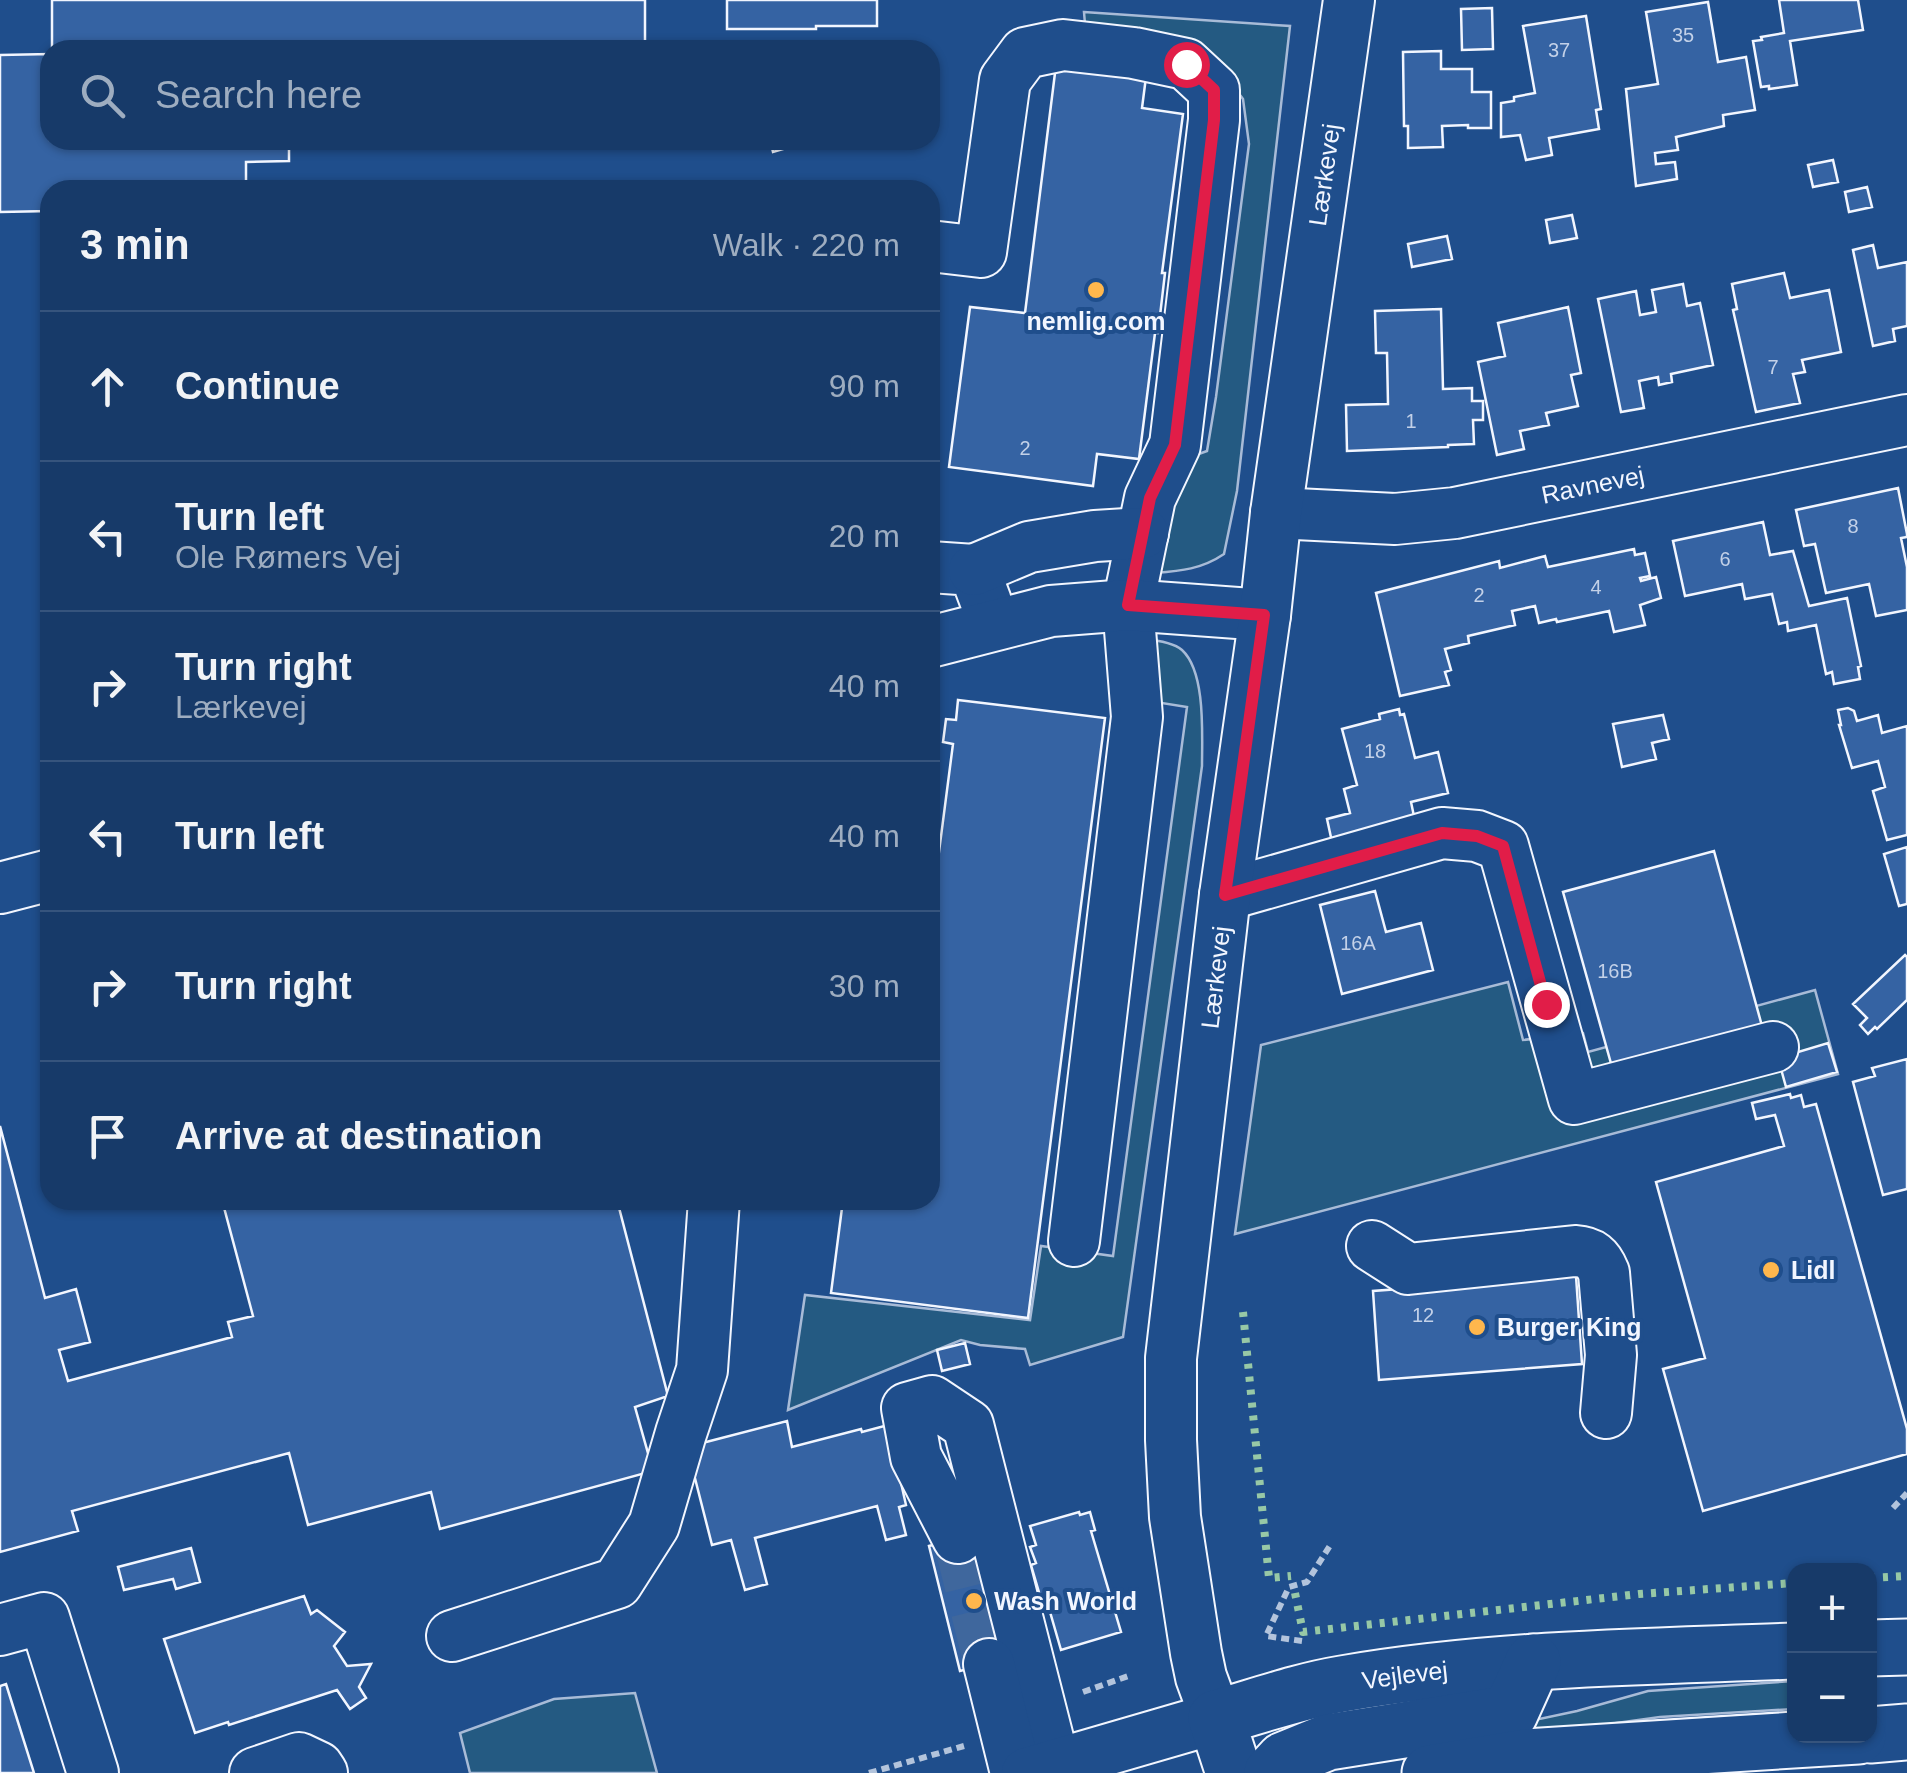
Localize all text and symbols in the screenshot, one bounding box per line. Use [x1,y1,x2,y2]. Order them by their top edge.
house number: 35 [1672,24,1694,46]
house number: 37 [1548,39,1570,61]
search box [40,40,940,150]
route start [1164,42,1210,88]
icon: search [75,68,130,123]
text: Search here [155,74,362,116]
street label: Lærkevej [1303,122,1345,228]
text: 3 min [80,221,190,268]
text: Walk · 220 m [713,227,900,263]
marker: nemlig.com [1085,279,1107,301]
place label: nemlig.com [1027,307,1165,335]
house number: 7 [1767,356,1779,378]
icon: ahead [80,359,135,414]
text: Continue [175,365,340,407]
text: 90 m [829,368,900,404]
house number: 1 [1405,410,1417,432]
house number: 2 [1019,437,1031,459]
street label: Ravnevej [1539,460,1647,509]
text: Turn left [175,496,324,538]
icon: left [80,509,135,564]
house number: 8 [1847,515,1859,537]
text: 20 m [829,518,900,554]
text: Ole Rømers Vej [175,539,401,575]
house number: 6 [1719,548,1731,570]
house number: 4 [1590,576,1602,598]
house number: 2 [1473,584,1485,606]
text: Turn right [175,646,352,688]
icon: right [80,659,135,714]
text: 40 m [829,668,900,704]
text: Lærkevej [175,689,307,725]
house number: 18 [1364,740,1386,762]
icon: left [80,809,135,864]
text: Turn left [175,815,324,857]
text: 40 m [829,818,900,854]
street label: Lærkevej [1196,925,1235,1030]
house number: 16A [1340,932,1376,954]
icon: right [80,959,135,1014]
house number: 16B [1597,960,1633,982]
text: Turn right [175,965,352,1007]
text: 30 m [829,968,900,1004]
route end [1524,982,1570,1028]
icon: arrive [80,1109,135,1164]
text: Arrive at destination [175,1115,542,1157]
place label: Lidl [1791,1256,1835,1284]
marker: Lidl [1760,1259,1782,1281]
house number: 12 [1412,1304,1434,1326]
place label: Burger King [1497,1313,1641,1341]
marker: Burger King [1466,1316,1488,1338]
map controls [1787,1563,1877,1743]
button: + [1787,1563,1877,1653]
place label: Wash World [994,1587,1137,1615]
marker: Wash World [963,1590,985,1612]
button: − [1787,1653,1877,1743]
street label: Vejlevej [1360,1656,1449,1694]

